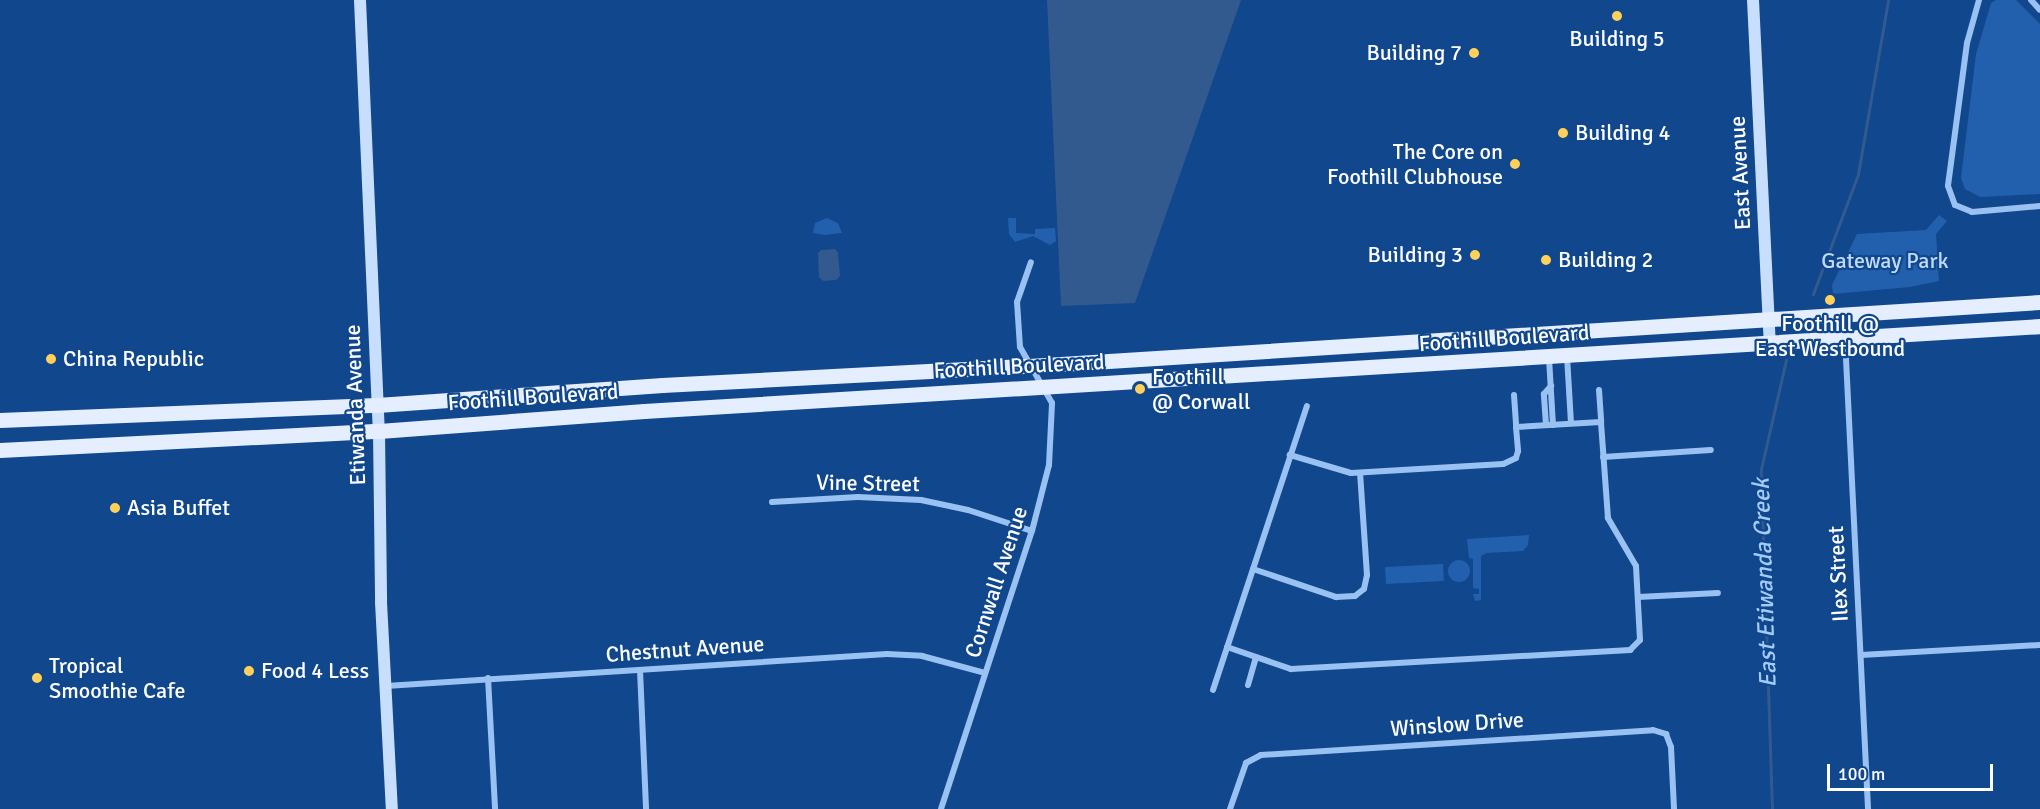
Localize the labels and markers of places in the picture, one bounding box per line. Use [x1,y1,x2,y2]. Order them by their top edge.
marker: Building 5 [1610,9,1624,23]
place label: Building 5 [1569,26,1665,52]
place label: Building 7 [1367,40,1462,66]
marker: Building 7 [1467,46,1481,60]
place label: Building 4 [1575,120,1670,146]
marker: Building 4 [1556,126,1570,140]
place label: The Core on Foothill Clubhouse [1327,138,1503,190]
marker: The Core on Foothill Clubhouse [1508,157,1522,171]
place label: Building 3 [1368,242,1463,268]
place label: Building 2 [1558,247,1653,273]
marker: Building 3 [1468,248,1482,262]
marker: Building 2 [1539,253,1553,267]
marker: Foothill @ East Westbound [1823,293,1837,307]
place label: Foothill @ East Westbound [1755,310,1905,362]
place label: China Republic [63,346,204,372]
marker: China Republic [44,352,58,366]
place label: Foothill @ Corwall [1152,363,1250,414]
marker: Foothill @ Corwall [1133,382,1147,396]
place label: Asia Buffet [127,495,230,521]
marker: Asia Buffet [108,501,122,515]
place label: Tropical Smoothie Cafe [49,652,185,704]
place label: Food 4 Less [261,658,369,684]
marker: Food 4 Less [242,664,256,678]
marker: Tropical Smoothie Cafe [30,671,44,685]

